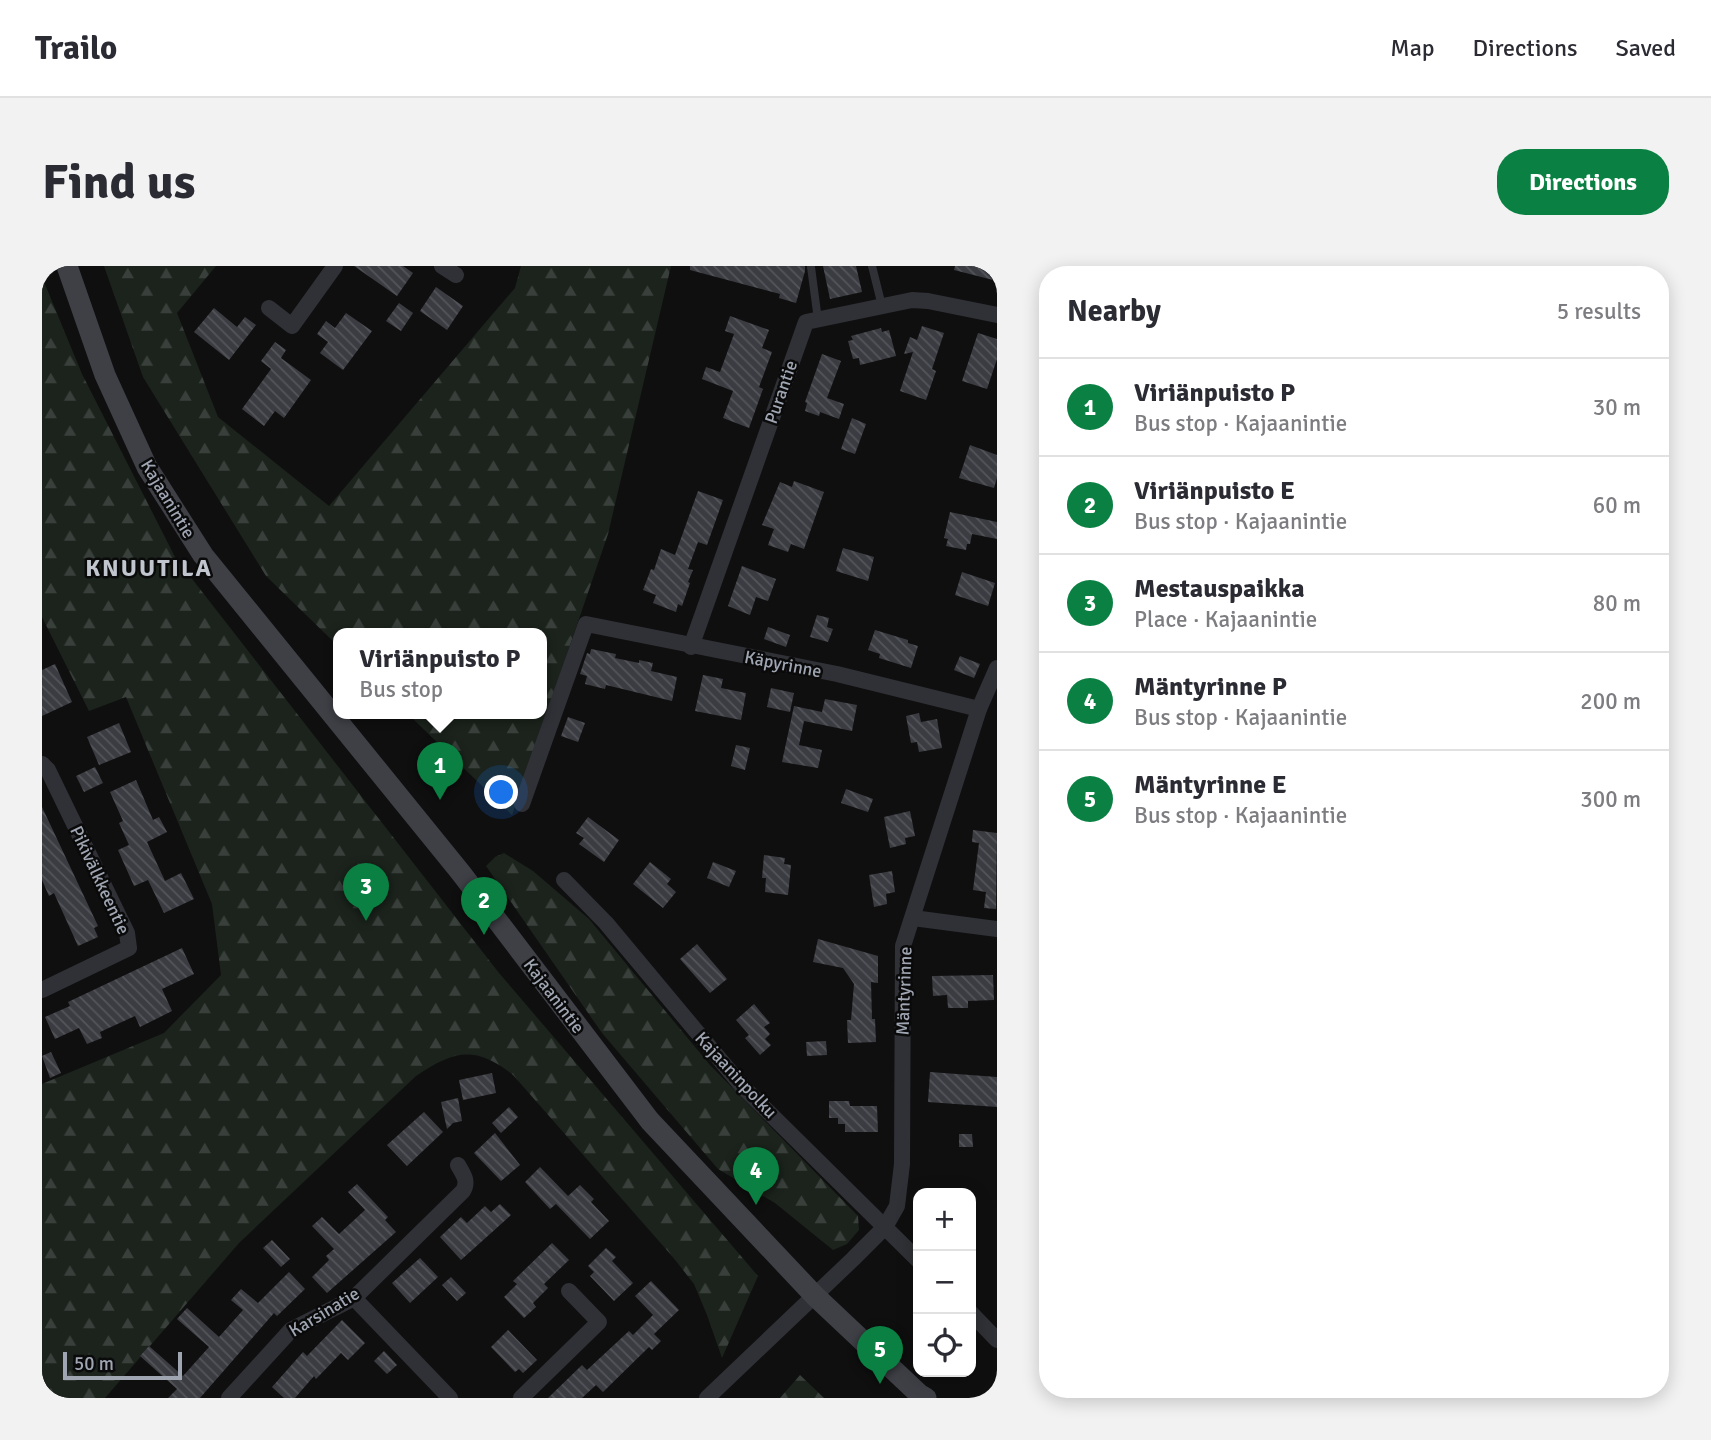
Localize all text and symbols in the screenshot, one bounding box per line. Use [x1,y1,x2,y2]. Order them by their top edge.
text: Trailo [35,28,117,69]
text: Map [1390,33,1435,63]
text: Directions [1473,33,1578,63]
text: Saved [1616,33,1676,63]
button: Directions [1497,149,1669,215]
text: Find us [42,152,195,212]
text: Nearby [1067,293,1161,330]
text: 5 results [1557,297,1641,326]
street label: Purantie [760,357,802,427]
text: Viriänpuisto P [1134,377,1295,409]
text: 1 [1084,393,1096,422]
text: 30 m [1593,393,1641,422]
text: Bus stop · Kajaanintie [1134,409,1347,438]
street label: Kajaanintie [136,456,200,542]
text: Viriänpuisto E [1134,475,1295,507]
text: 2 [1084,491,1096,520]
text: 60 m [1593,491,1641,520]
text: Bus stop · Kajaanintie [1134,507,1347,536]
district label: KNUUTILA [85,553,213,583]
text: Mestauspaikka [1134,573,1305,605]
text: 3 [1084,589,1096,618]
text: 80 m [1593,589,1641,618]
text: Place · Kajaanintie [1134,605,1317,634]
popup [333,628,547,719]
text: Viriänpuisto P [359,643,521,675]
street label: Käpyrinne [742,646,824,682]
text: Mäntyrinne P [1134,671,1287,703]
text: Bus stop [359,675,443,704]
text: 4 [1084,687,1096,716]
text: 200 m [1580,687,1641,716]
text: Bus stop · Kajaanintie [1134,703,1347,732]
pin: 1 [417,742,463,800]
text: Mäntyrinne E [1134,769,1287,801]
your location [484,775,518,809]
text: 5 [1084,785,1096,814]
text: 300 m [1580,785,1641,814]
text: Bus stop · Kajaanintie [1134,801,1347,830]
street label: Pikivälkkeentie [65,822,135,938]
pin: 3 [343,863,389,921]
pin: 2 [461,877,507,935]
street label: Mäntyrinne [891,946,917,1036]
street label: Kajaanintie [519,954,589,1038]
street label: Kajaaninpolku [690,1027,782,1123]
pin: 4 [733,1147,779,1205]
map controls [913,1188,976,1377]
button: + [913,1188,976,1251]
button: − [913,1251,976,1314]
street label: Karsinatie [285,1282,363,1342]
button: locate [913,1314,976,1377]
pin: 5 [857,1326,903,1384]
scale bar [63,1349,182,1381]
text: 50 m [74,1352,114,1376]

